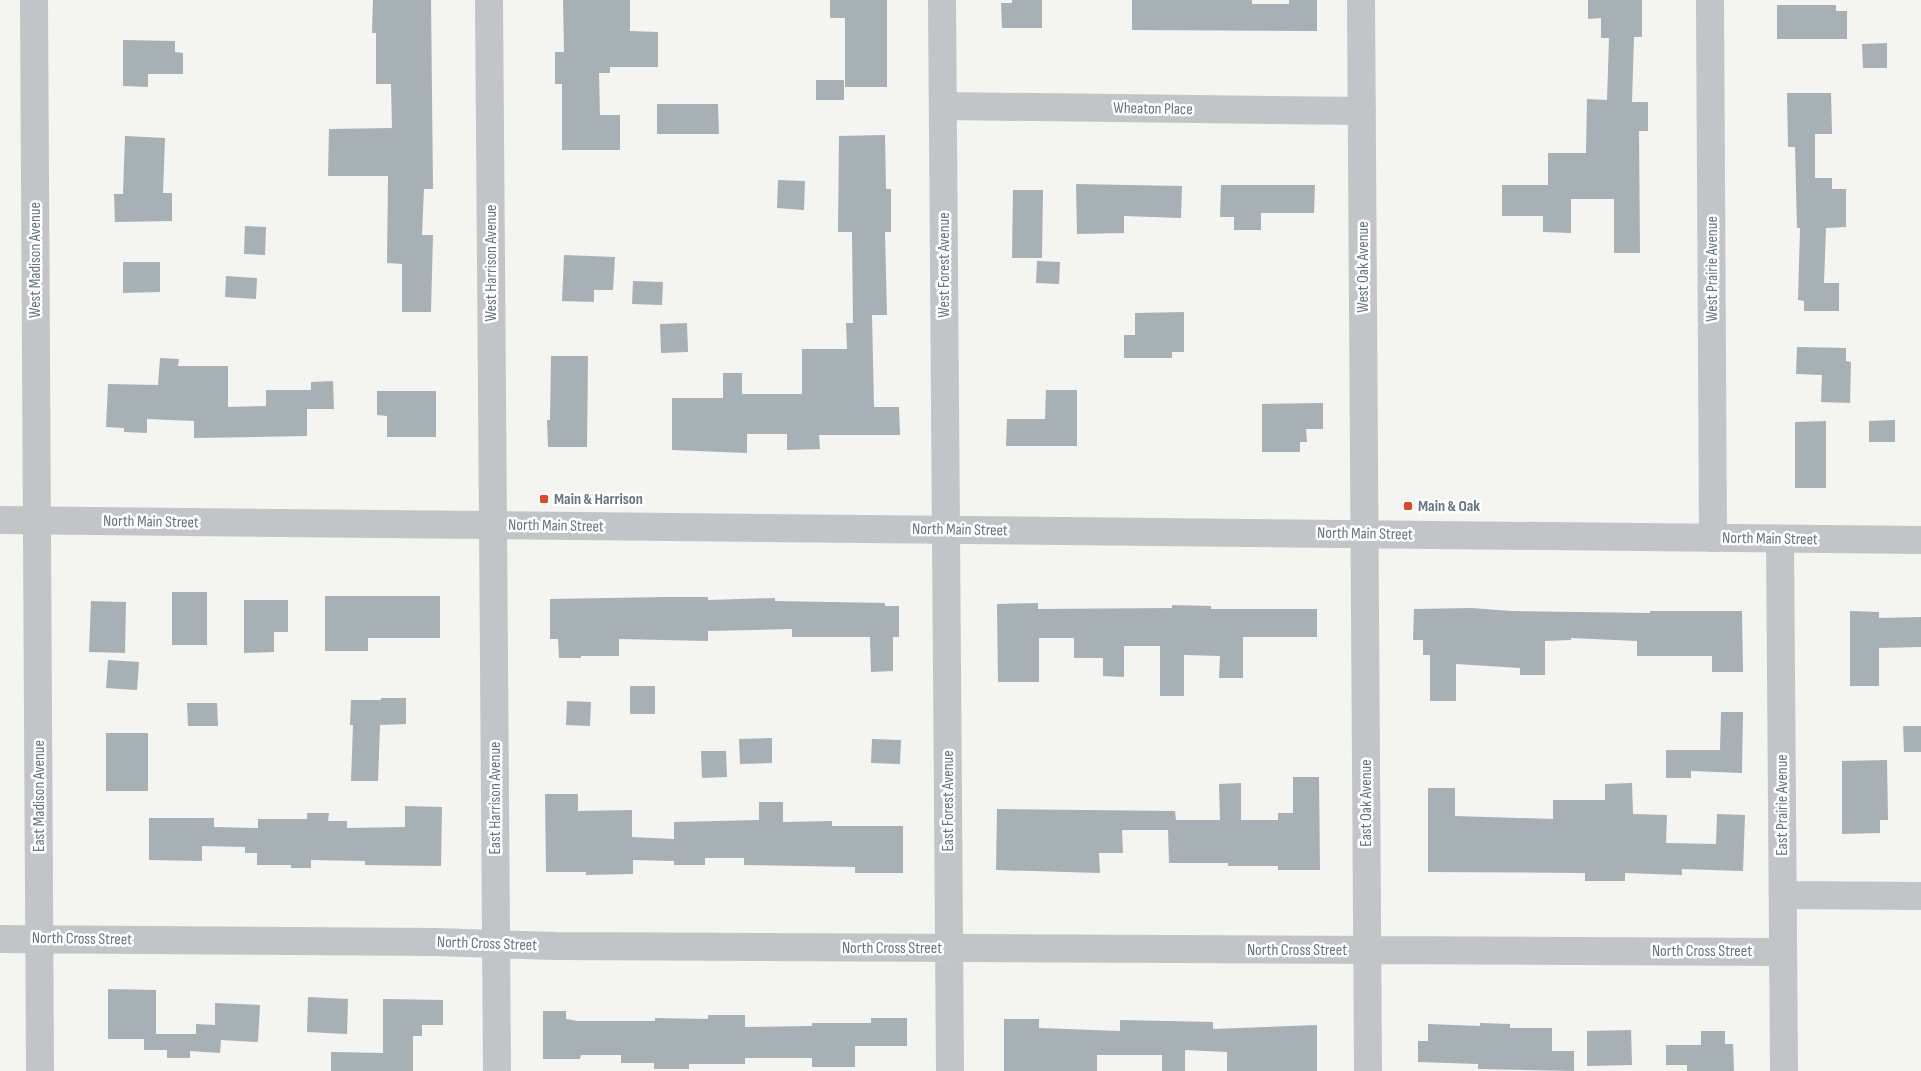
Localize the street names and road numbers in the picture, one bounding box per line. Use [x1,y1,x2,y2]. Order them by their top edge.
street label: Wheaton Place [1113,99,1193,119]
street label: West Madison Avenue [26,202,45,318]
street label: West Harrison Avenue [482,204,501,322]
street label: West Forest Avenue [935,212,954,318]
street label: West Prairie Avenue [1703,216,1722,322]
street label: West Oak Avenue [1354,221,1373,313]
street label: North Main Street [103,512,199,532]
street label: North Main Street [508,516,604,536]
street label: North Main Street [912,520,1008,540]
street label: North Main Street [1317,524,1413,544]
street label: North Main Street [1722,529,1818,549]
street label: East Madison Avenue [30,740,49,852]
street label: East Harrison Avenue [486,741,505,855]
street label: East Forest Avenue [939,750,958,852]
street label: East Prairie Avenue [1773,754,1792,856]
street label: East Oak Avenue [1357,759,1376,847]
street label: North Cross Street [32,929,132,949]
street label: North Cross Street [437,933,537,955]
street label: North Cross Street [842,939,942,958]
street label: North Cross Street [1247,941,1347,960]
street label: North Cross Street [1652,942,1752,961]

